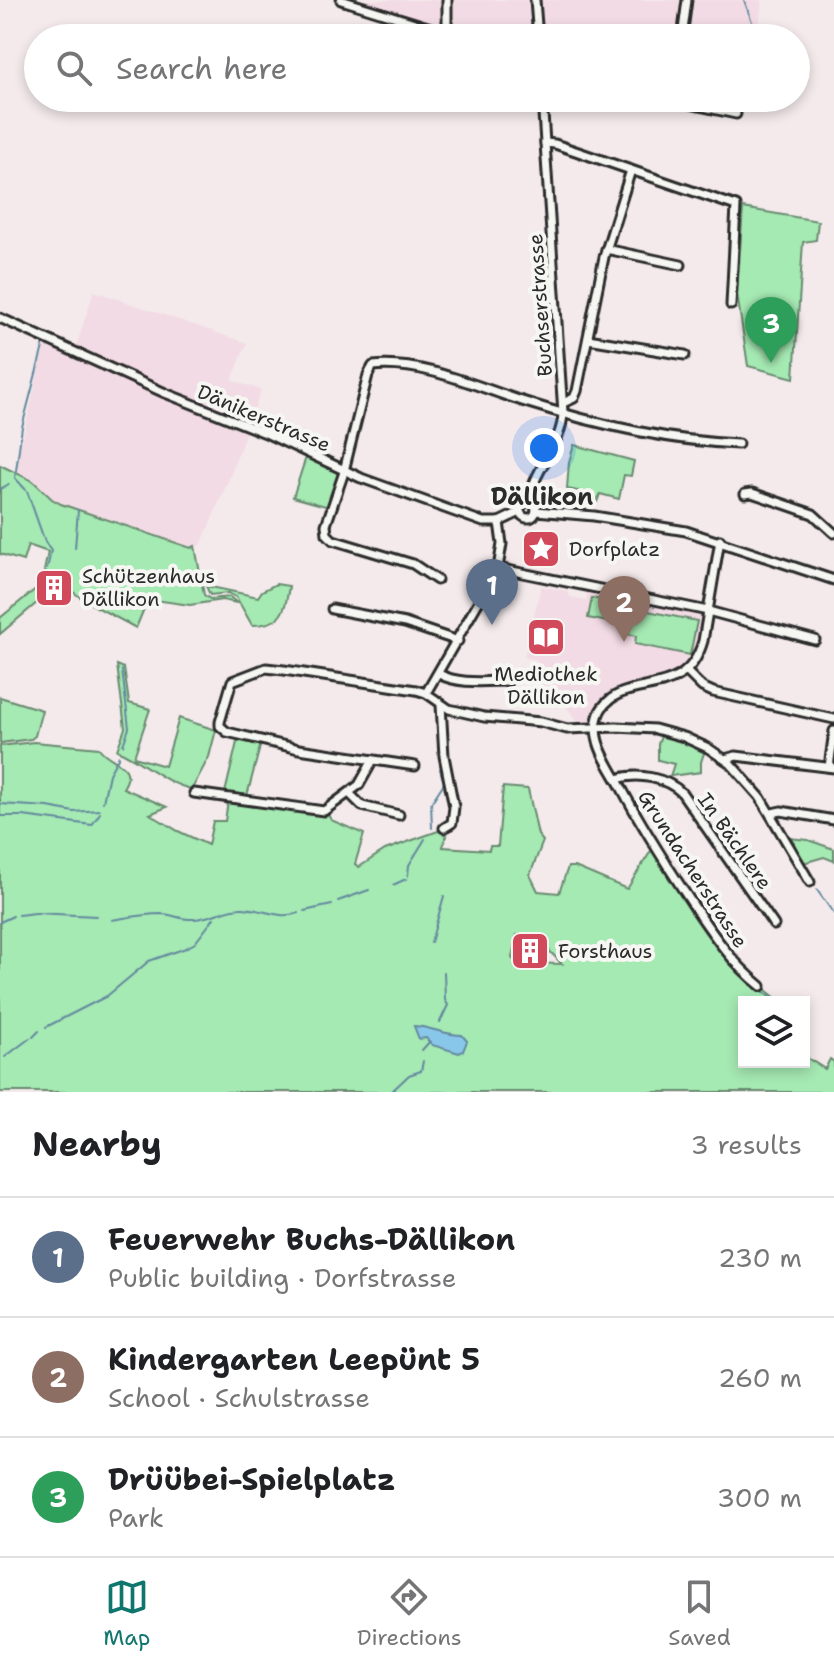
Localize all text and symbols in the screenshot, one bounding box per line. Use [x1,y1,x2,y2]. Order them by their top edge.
search box [24,24,810,112]
icon: search [52,46,96,90]
text: Search here [116,48,287,89]
street label: Buchserstrasse [522,233,558,377]
pin: 3 [745,297,797,363]
street label: Dänikerstrasse [193,378,335,458]
your location [524,428,564,468]
district label: Dällikon [491,481,593,513]
place icon: Dorfplatz [520,528,562,570]
place label: Dorfplatz [569,536,660,562]
pin: 1 [466,559,518,625]
place label: Schützenhaus Dällikon [82,563,215,612]
building icon: Schützenhaus Dällikon [33,567,75,609]
pin: 2 [598,576,650,642]
library icon: Mediothek Dällikon [525,616,567,658]
place label: Mediothek Dällikon [494,661,598,710]
street label: Grundacherstrasse [632,785,754,953]
street label: In Bächlere [692,788,778,894]
building icon: Forsthaus [509,930,551,972]
place label: Forsthaus [558,938,652,964]
map controls [738,996,810,1068]
button: layers [738,996,810,1068]
text: Nearby [32,1121,162,1167]
text: 3 results [690,1127,802,1162]
text: Feuerwehr Buchs-Dällikon [108,1219,515,1260]
text: 1 [52,1240,64,1275]
text: 230 m [718,1240,802,1275]
text: Public building · Dorfstrasse [108,1260,457,1295]
text: Kindergarten Leepünt 5 [108,1339,480,1380]
text: 2 [49,1360,67,1395]
text: 260 m [718,1360,802,1395]
text: School · Schulstrasse [108,1380,370,1415]
text: Drüübei-Spielplatz [108,1459,396,1500]
text: 3 [49,1480,67,1515]
text: 300 m [717,1480,802,1515]
text: Park [108,1500,164,1535]
tab: Map [103,1575,150,1652]
tab: Directions [357,1575,462,1652]
tab: Saved [668,1575,731,1652]

